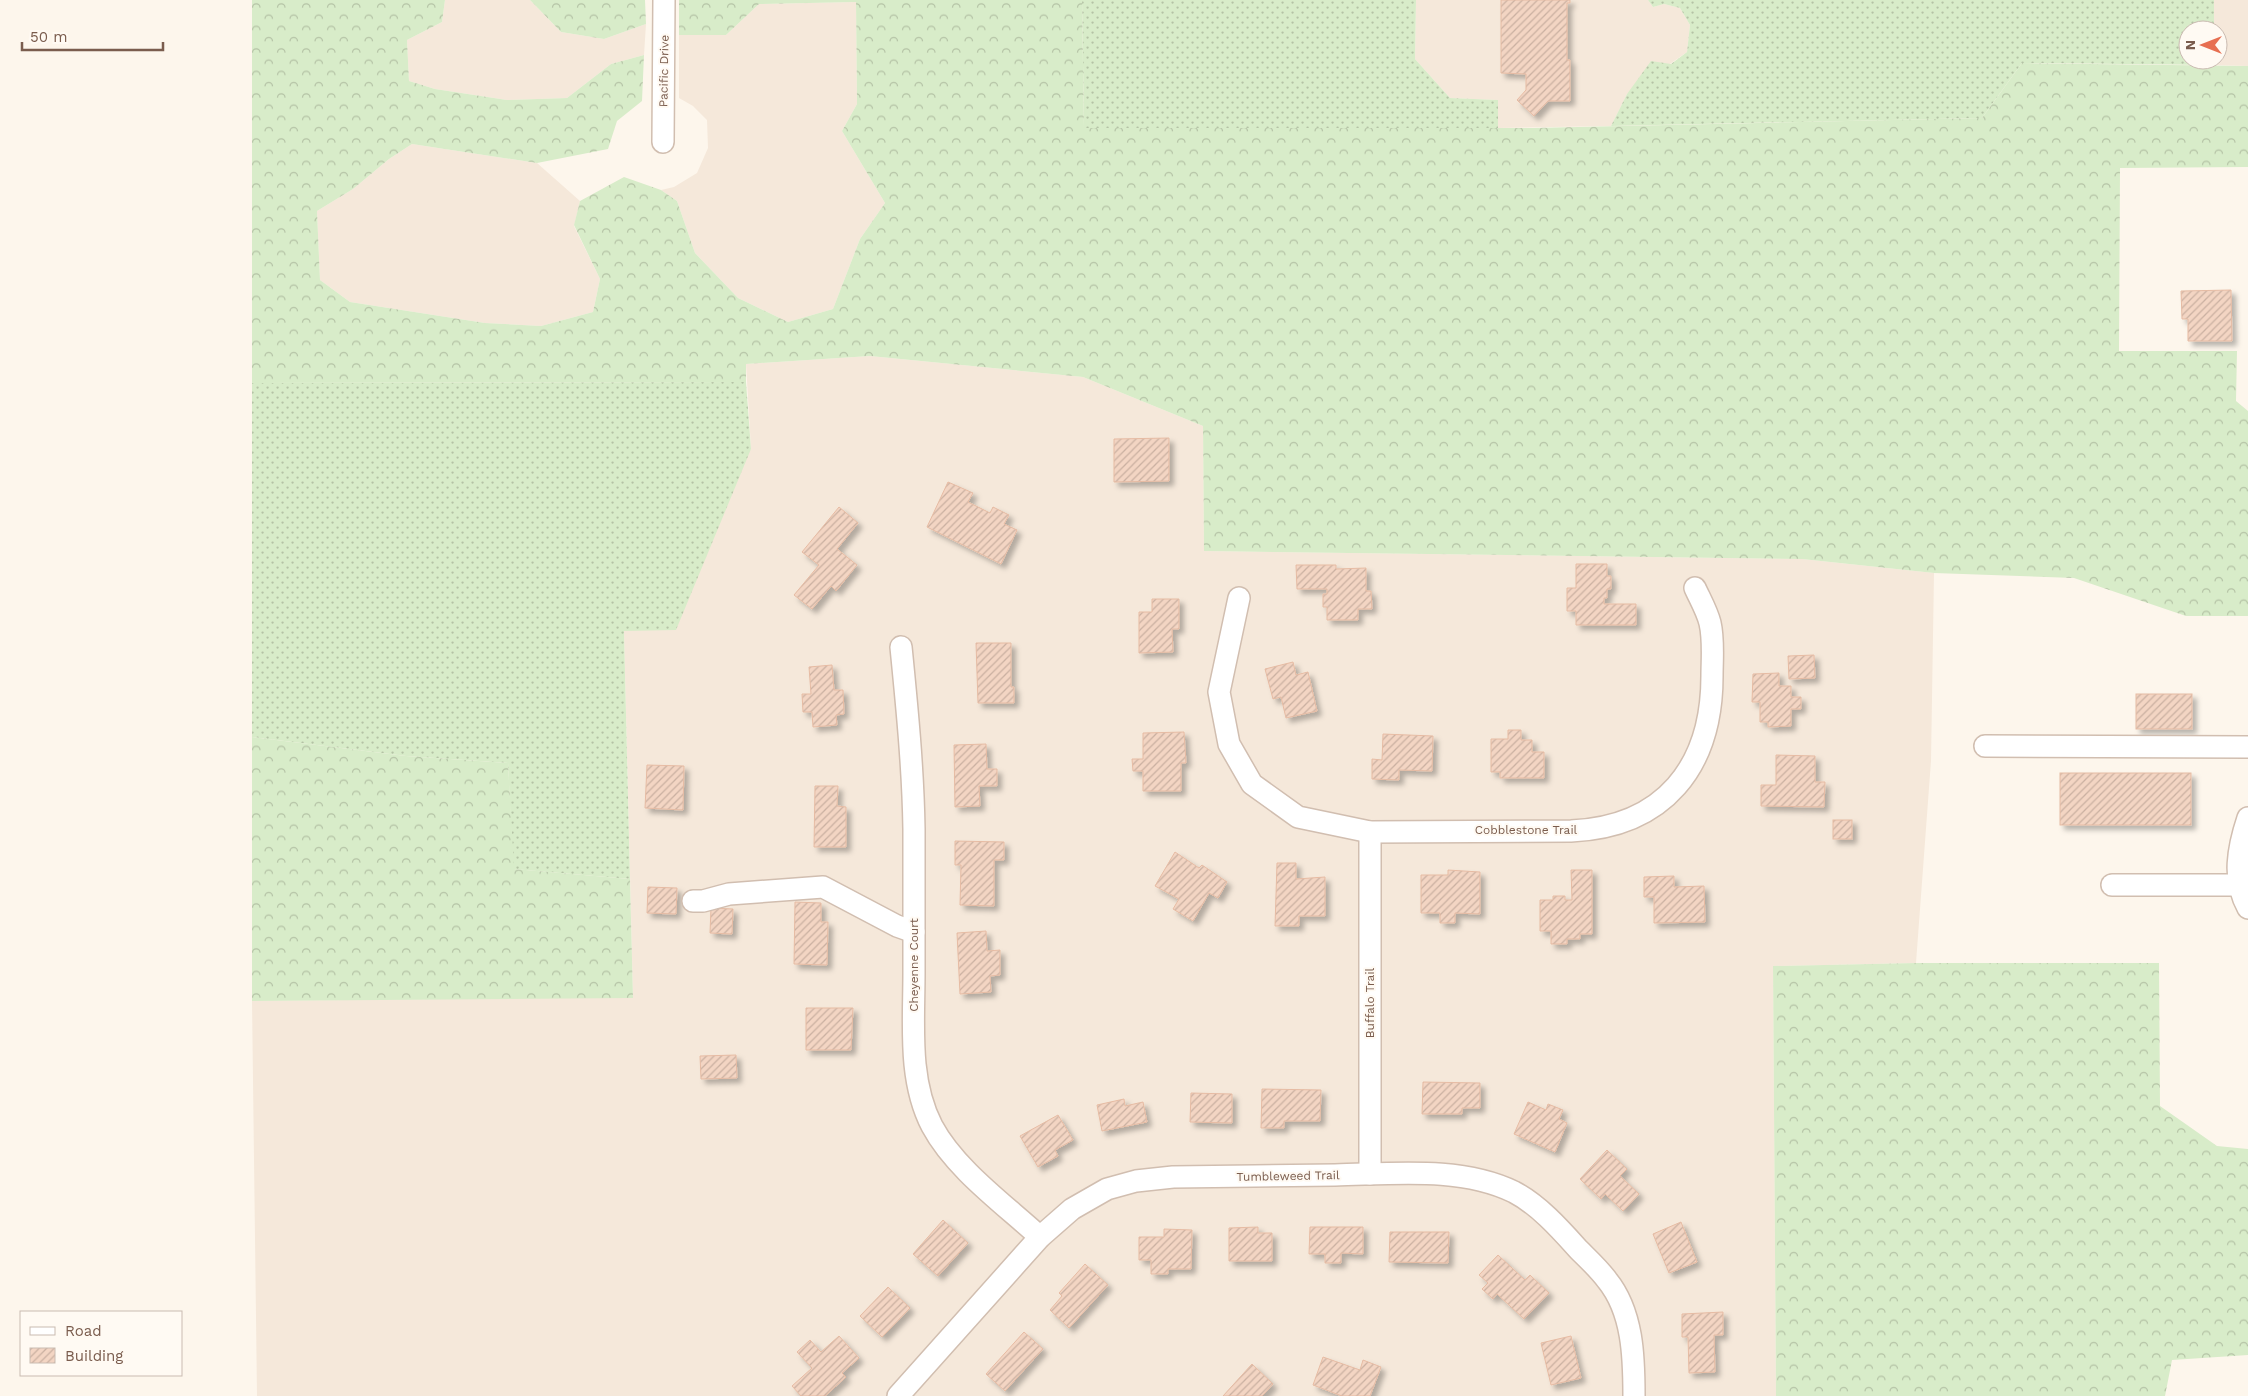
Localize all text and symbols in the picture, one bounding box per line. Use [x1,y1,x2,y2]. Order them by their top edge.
scale bar [22,20,164,52]
north arrow [2178,20,2228,70]
text: 50 m [30,28,67,46]
street label: Pacific Drive [656,35,672,107]
text: N [2182,40,2198,50]
street label: Cobblestone Trail [1475,823,1578,837]
street label: Cheyenne Court [907,918,921,1012]
street label: Buffalo Trail [1363,967,1377,1038]
street label: Tumbleweed Trail [1236,1168,1340,1184]
legend [20,1311,182,1376]
text: Road [65,1322,102,1340]
text: Building [65,1347,123,1365]

